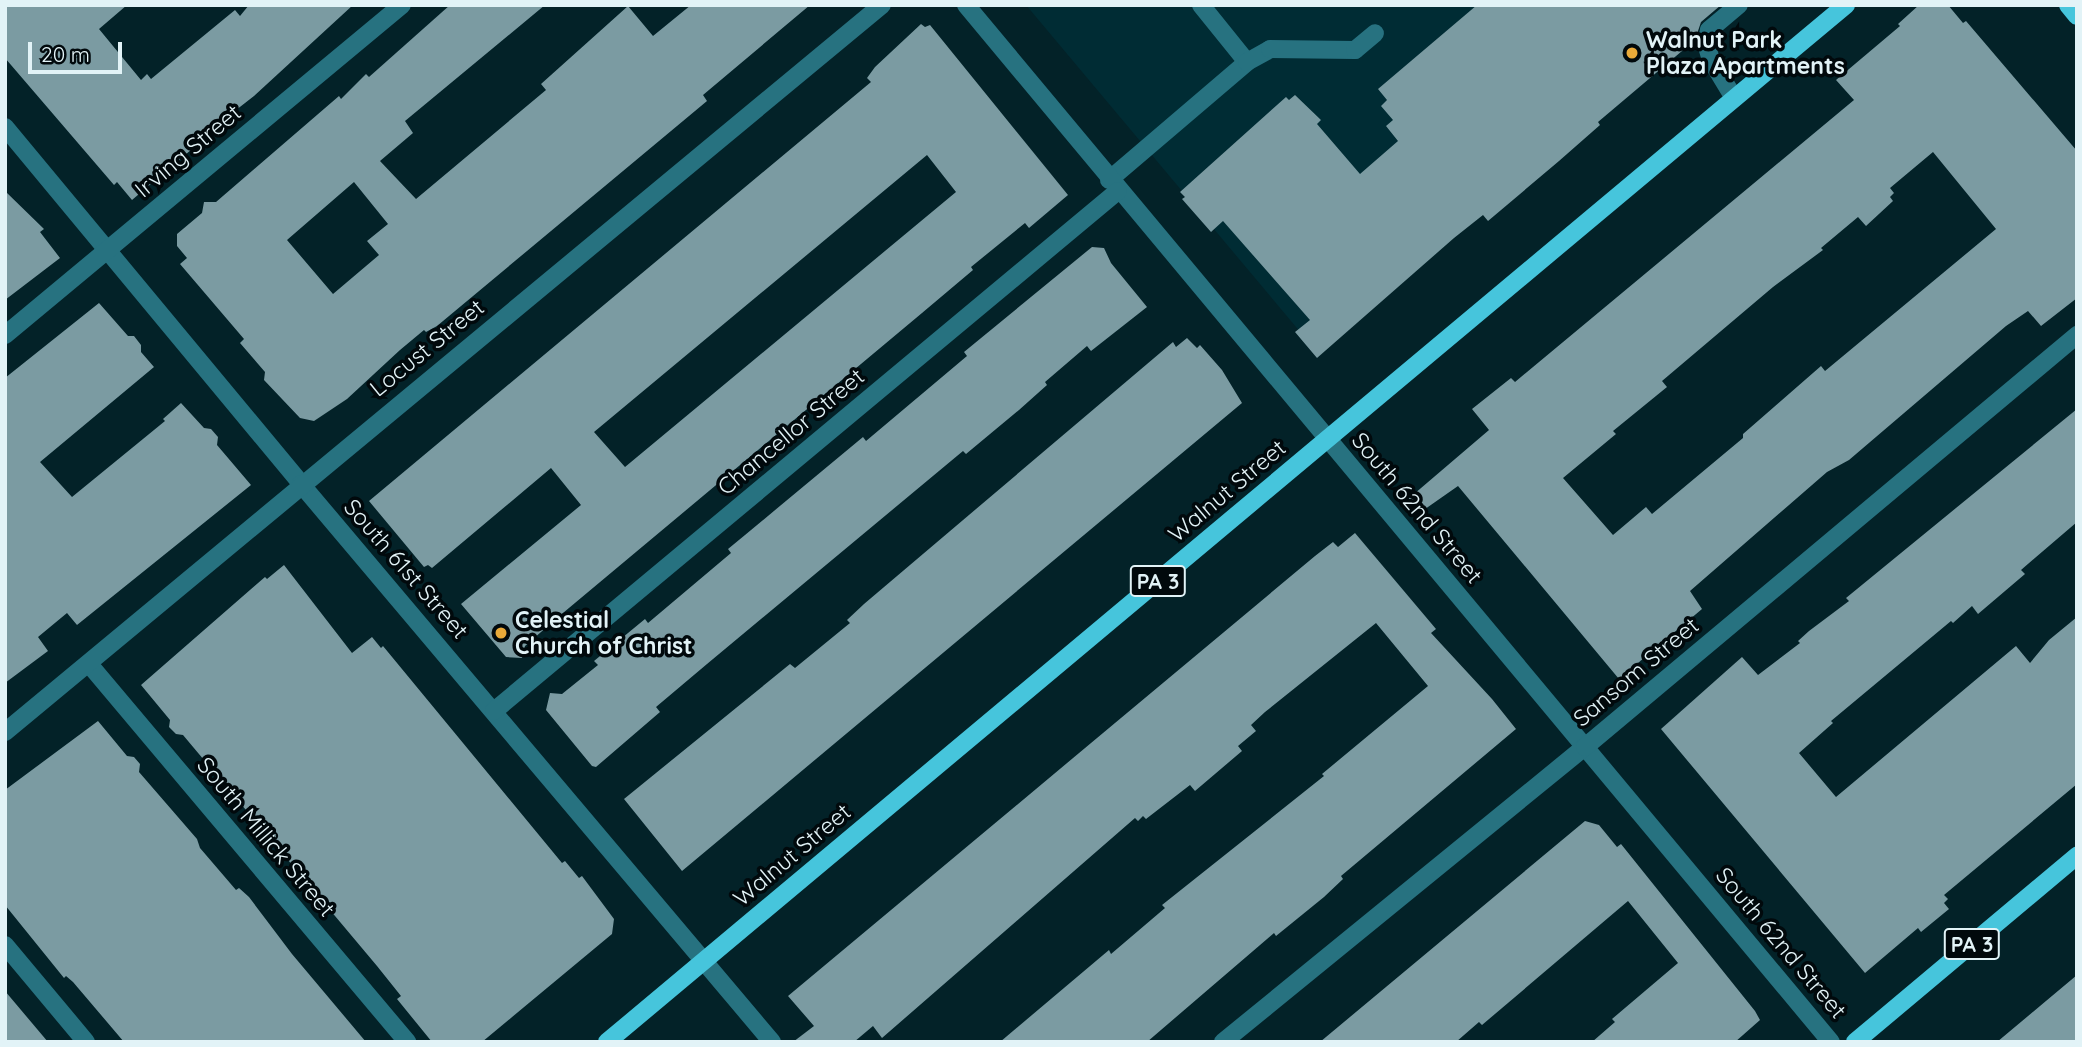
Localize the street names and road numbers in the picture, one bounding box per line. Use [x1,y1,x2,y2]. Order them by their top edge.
street label: Irving Street [129,99,247,203]
street label: Locust Street [364,294,490,402]
street label: Chancellor Street [712,363,870,501]
street label: South 62nd Street [1346,427,1488,589]
street label: Walnut Street [1163,434,1291,548]
street label: South 61st Street [338,494,474,644]
road number: PA 3 [1128,564,1188,598]
street label: Sansom Street [1568,612,1704,732]
street label: South Millick Street [191,752,341,922]
street label: Walnut Street [728,798,856,912]
street label: South 62nd Street [1710,862,1852,1024]
road number: PA 3 [1942,926,2002,962]

